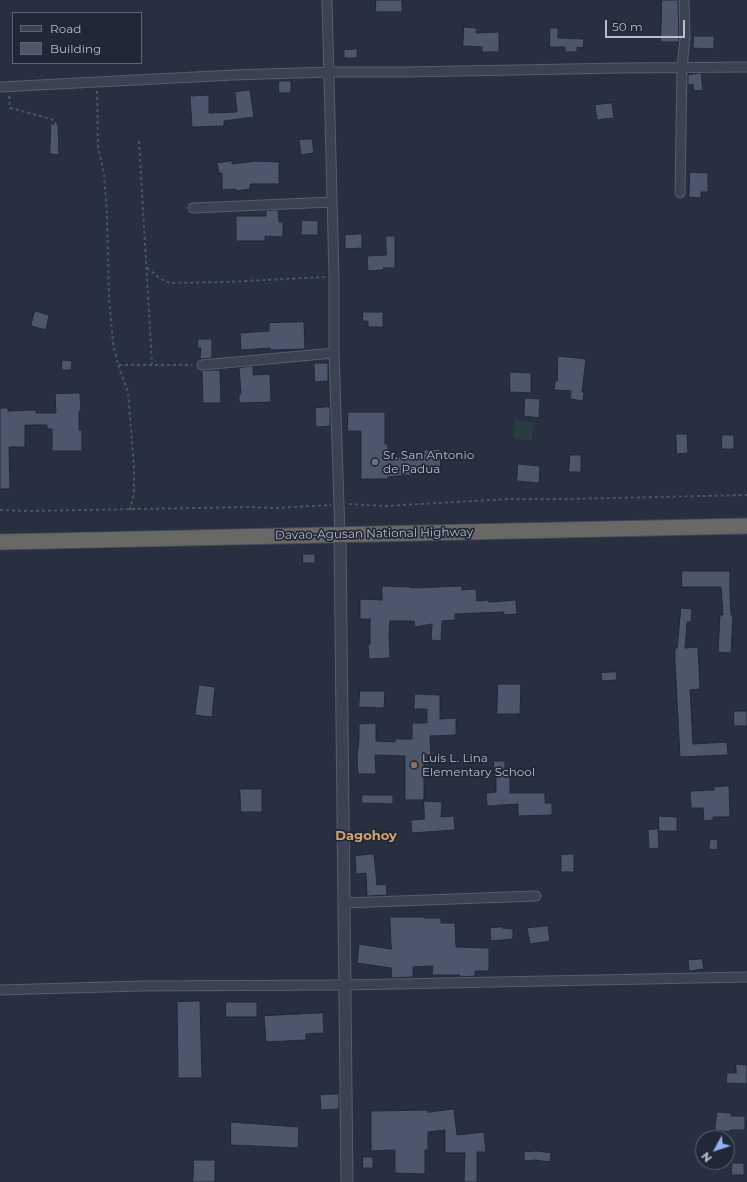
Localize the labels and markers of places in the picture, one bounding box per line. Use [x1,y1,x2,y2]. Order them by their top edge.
place label: Sr. San Antonio de Padua [383,448,474,476]
marker: Sr. San Antonio de Padua [370,457,380,467]
place label: Luis L. Lina Elementary School [422,751,535,779]
marker: Luis L. Lina Elementary School [409,760,419,770]

